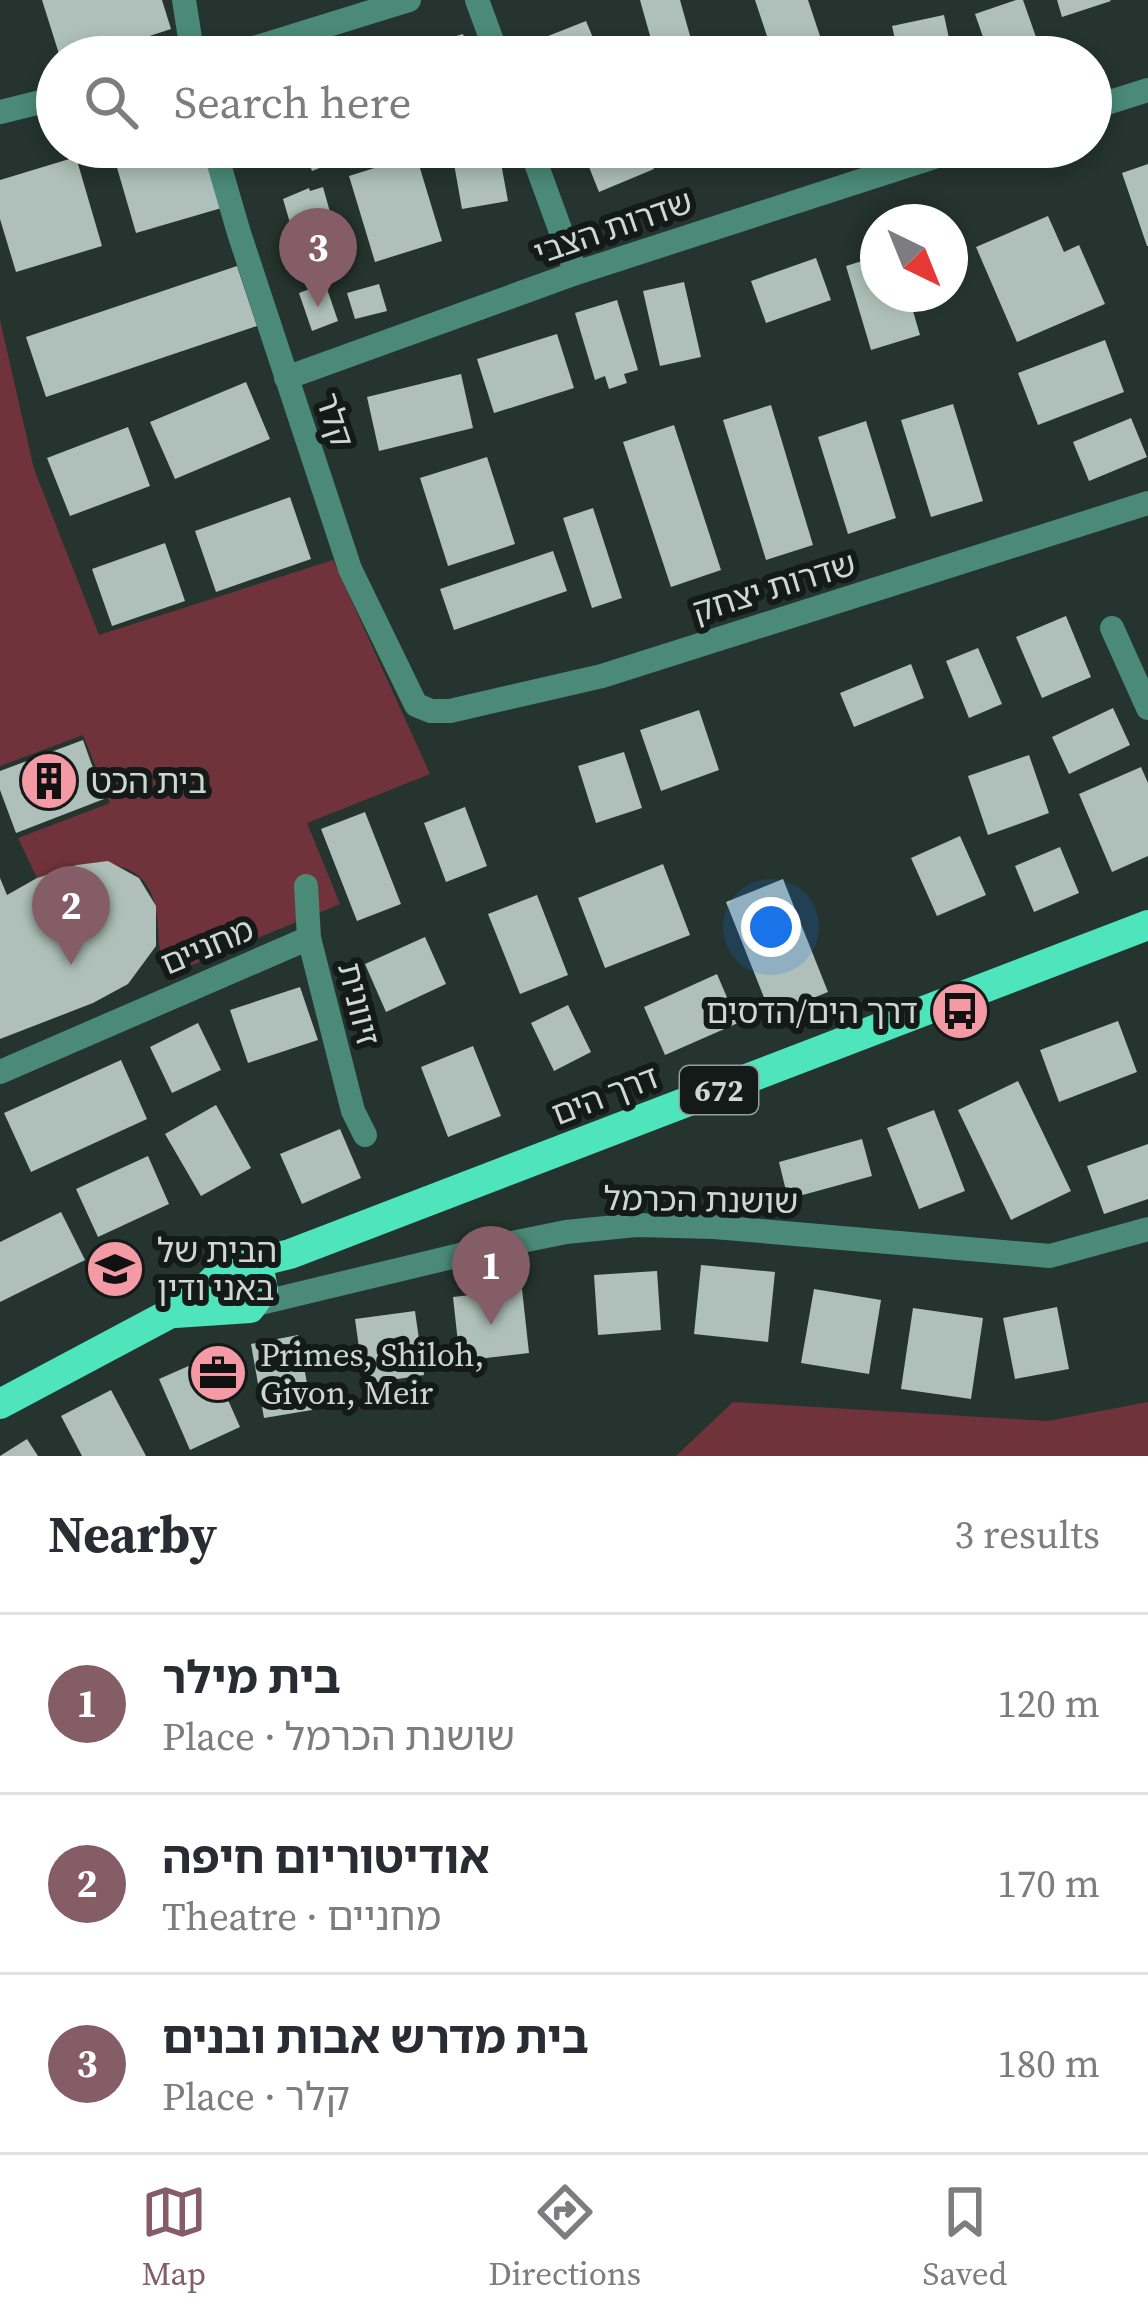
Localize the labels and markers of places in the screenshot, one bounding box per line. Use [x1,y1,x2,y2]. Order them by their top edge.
pin: 3 [279,208,357,307]
building icon: בית הכט [18,750,80,812]
place label: בית הכט [91,759,207,804]
pin: 2 [32,866,110,965]
bus stop icon: דרך הים/הדסים [929,980,991,1042]
place label: דרך הים/הדסים [706,989,918,1034]
pin: 1 [452,1226,530,1325]
place label: הבית של באני ודין [157,1228,277,1311]
school or university icon: הבית של באני ודין [84,1238,146,1300]
place label: Primes, Shiloh, Givon, Meir [260,1332,484,1415]
office icon: Primes, Shiloh, Givon, Meir [187,1342,249,1404]

